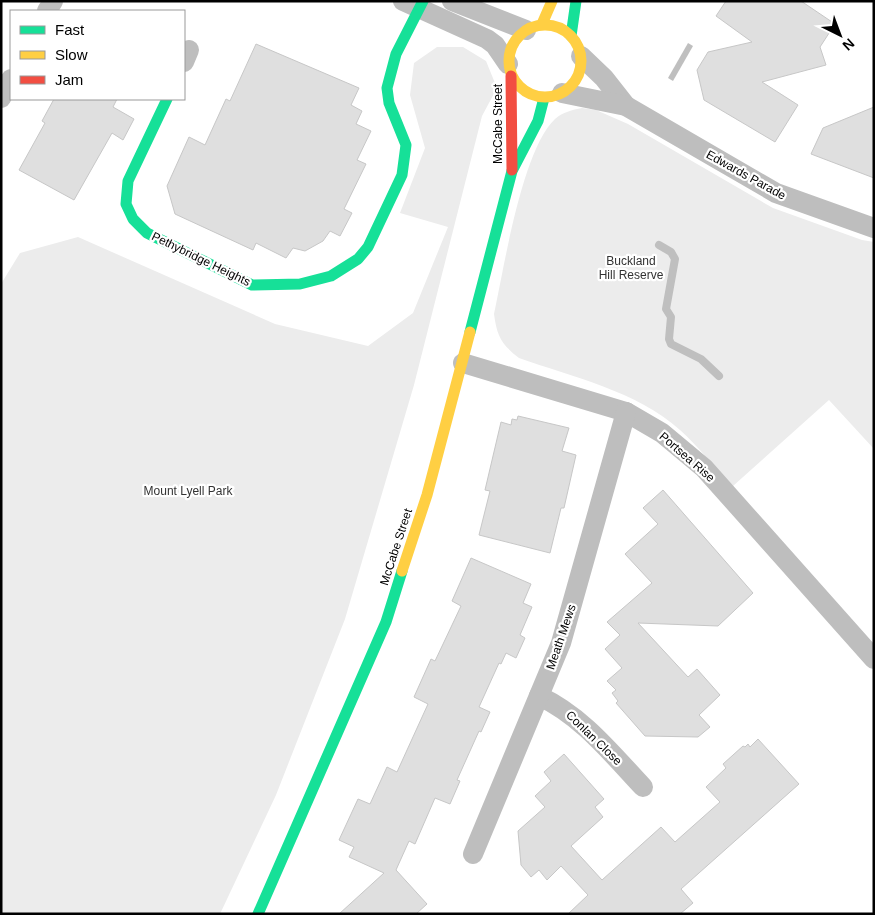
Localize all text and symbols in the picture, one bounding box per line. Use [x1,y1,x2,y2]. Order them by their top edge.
legend [10,10,185,100]
north arrow [815,10,865,60]
text: Fast [55,21,85,38]
text: N [840,35,858,54]
text: Slow [55,46,88,63]
text: Jam [55,71,83,88]
street label: McCabe Street [491,83,505,164]
street label: Edwards Parade [704,147,788,203]
street label: Pethybridge Heights [149,229,253,289]
park label: Buckland Hill Reserve [599,254,664,282]
street label: Portsea Rise [656,429,718,485]
park label: Mount Lyell Park [144,484,233,498]
street label: McCabe Street [377,506,415,587]
street label: Meath Mews [543,603,579,671]
street label: Conlan Close [563,708,625,768]

